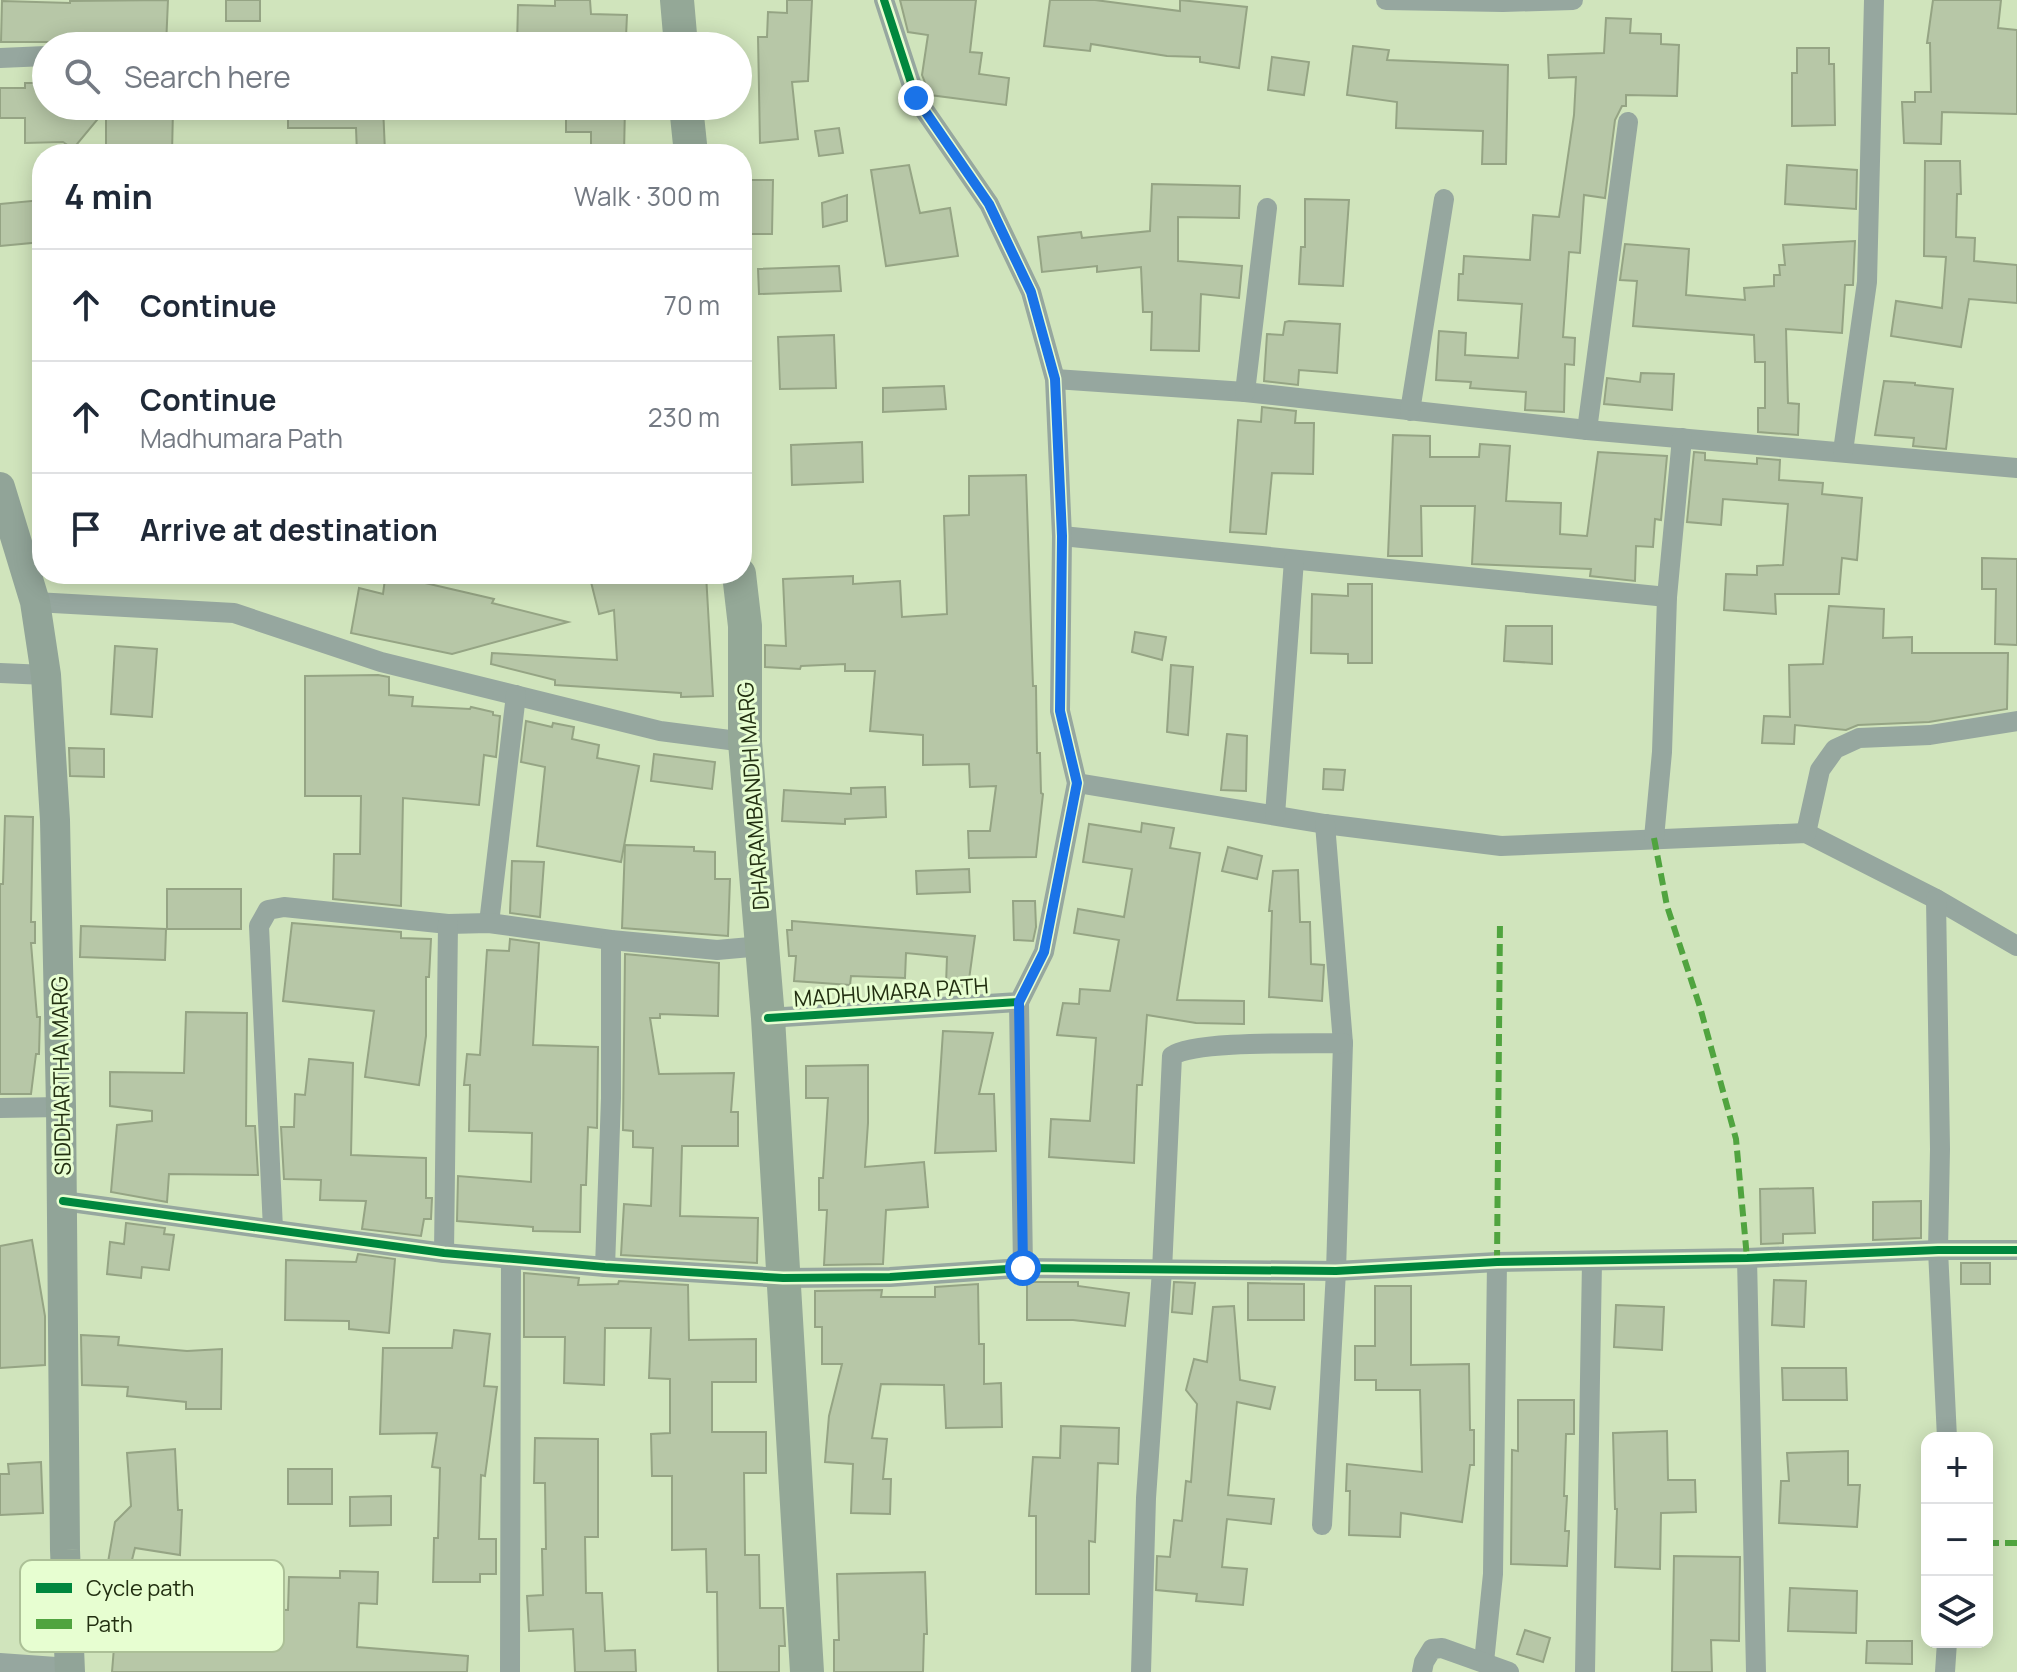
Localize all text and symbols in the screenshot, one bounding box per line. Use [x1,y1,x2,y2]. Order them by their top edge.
search box [32,32,752,120]
icon: search [60,54,104,98]
text: Search here [124,56,291,97]
route end [898,80,934,116]
text: 4 min [64,173,153,219]
text: Walk · 300 m [574,178,720,214]
icon: ahead [64,283,108,327]
text: Continue [140,285,276,326]
text: 70 m [664,287,720,323]
text: Continue [140,379,276,420]
icon: ahead [64,395,108,439]
text: 230 m [648,399,720,435]
text: Madhumara Path [140,420,343,456]
icon: arrive [64,507,108,551]
text: Arrive at destination [140,509,438,550]
street label: DHARAMBANDH MARG [730,681,776,911]
street label: MADHUMARA PATH [793,970,989,1014]
street label: SIDDHARTHA MARG [44,976,78,1176]
route start [1005,1250,1041,1286]
map controls [1921,1432,1993,1648]
button: + [1921,1432,1993,1504]
button: − [1921,1504,1993,1576]
legend [20,1560,284,1652]
text: Cycle path [86,1573,194,1603]
button: layers [1921,1576,1993,1648]
text: Path [86,1609,133,1639]

